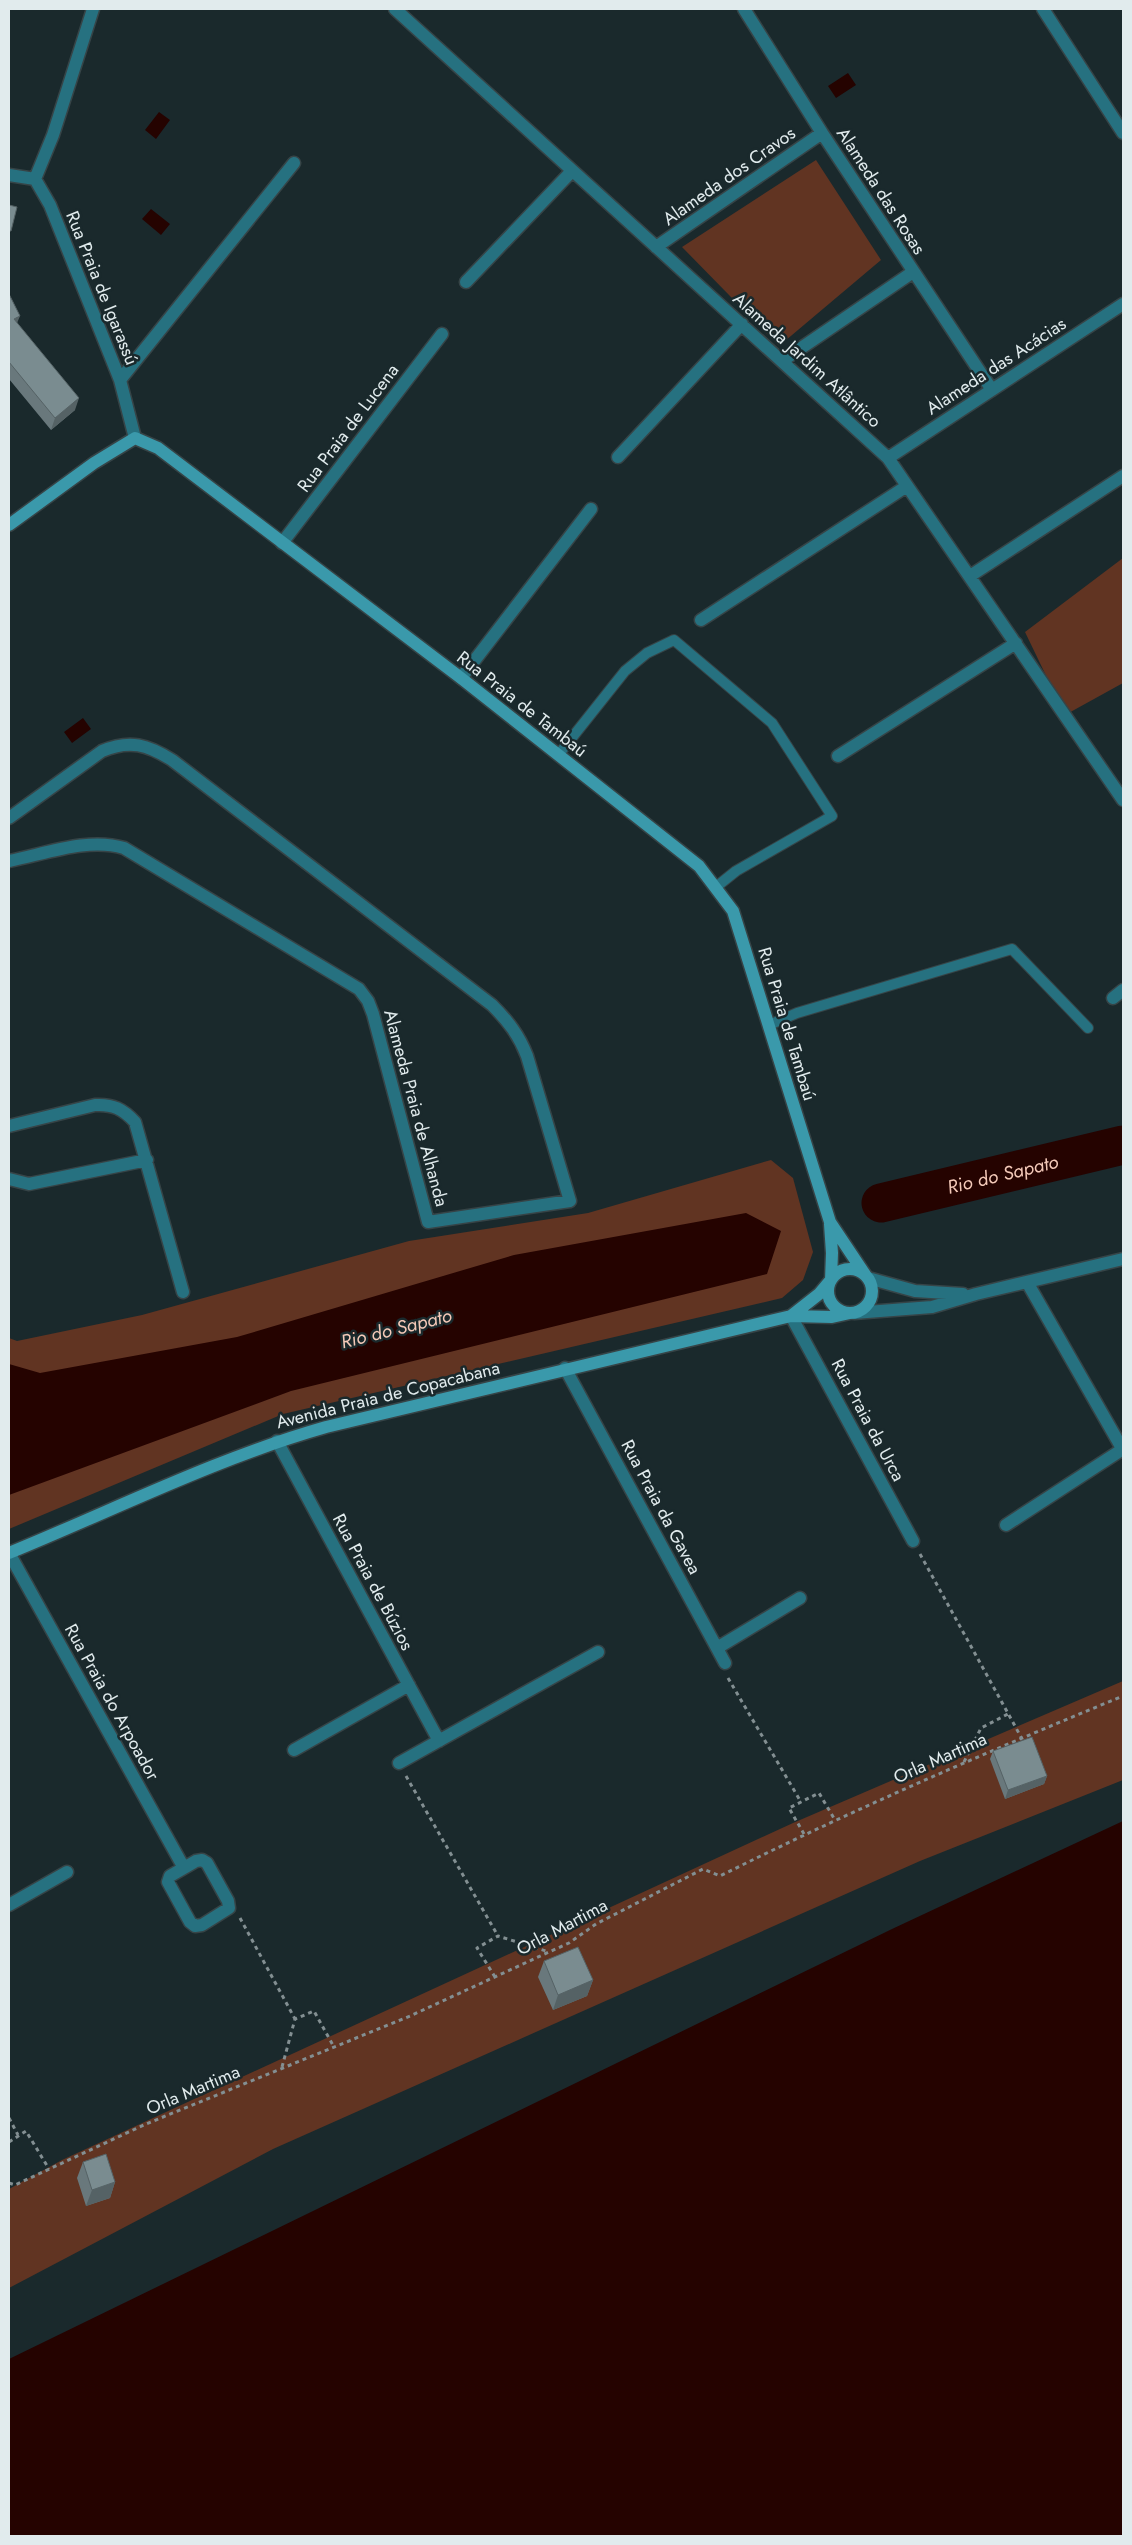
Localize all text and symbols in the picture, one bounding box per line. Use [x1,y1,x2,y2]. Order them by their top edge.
street label: Alameda dos Cravos [657,120,801,232]
street label: Alameda das Rosas [830,122,932,260]
street label: Rua Praia de Igarassú [59,207,145,369]
street label: Alameda Jardim Atlântico [727,286,887,434]
street label: Alameda das Acácias [921,311,1071,421]
street label: Rua Praia de Lucena [291,358,405,498]
street label: Rua Praia de Tambaú [451,645,593,763]
street label: Rua Praia de Tambaú [751,944,823,1104]
street label: Alameda Praia de Alhanda [377,1007,455,1209]
water label: Rio do Sapato [944,1148,1061,1201]
water label: Rio do Sapato [338,1302,454,1355]
street label: Rua Praia da Urca [825,1354,911,1486]
street label: Avenida Praia de Copacabana [273,1355,503,1435]
street label: Rua Praia da Gavea [615,1435,707,1579]
street label: Rua Praia de Búzios [326,1509,420,1655]
street label: Rua Praia do Arpoador [58,1619,166,1786]
street label: Orla Martima [889,1726,991,1790]
street label: Orla Martima [512,1892,612,1962]
street label: Orla Martima [142,2059,244,2121]

